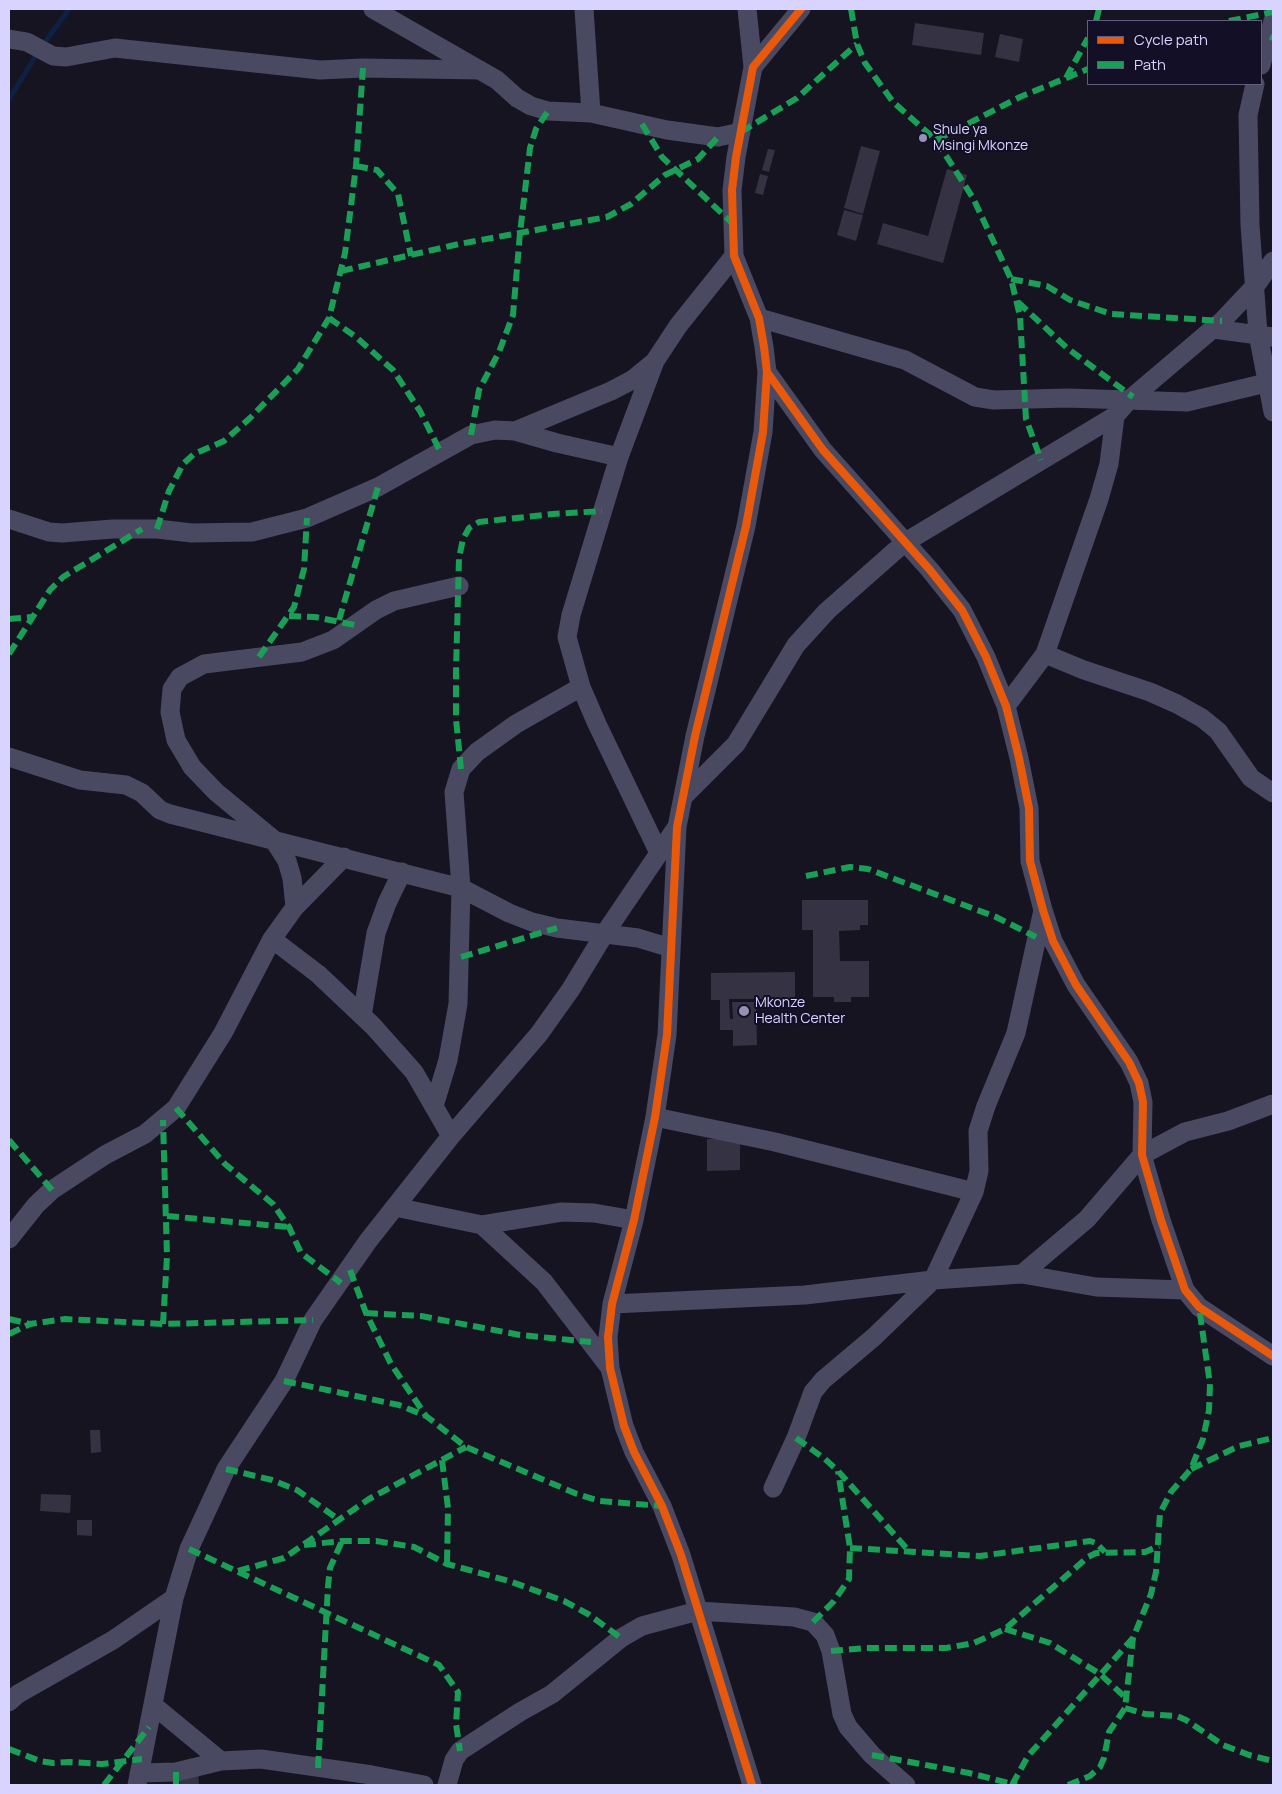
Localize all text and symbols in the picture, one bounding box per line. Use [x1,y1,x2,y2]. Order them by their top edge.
legend [1087,20,1262,85]
text: Cycle path [1134,29,1208,50]
text: Path [1134,54,1166,75]
place label: Shule ya Msingi Mkonze [933,122,1028,154]
marker: Shule ya Msingi Mkonze [917,132,929,144]
place label: Mkonze Health Center [755,995,845,1028]
marker: Mkonze Health Center [737,1004,751,1018]

